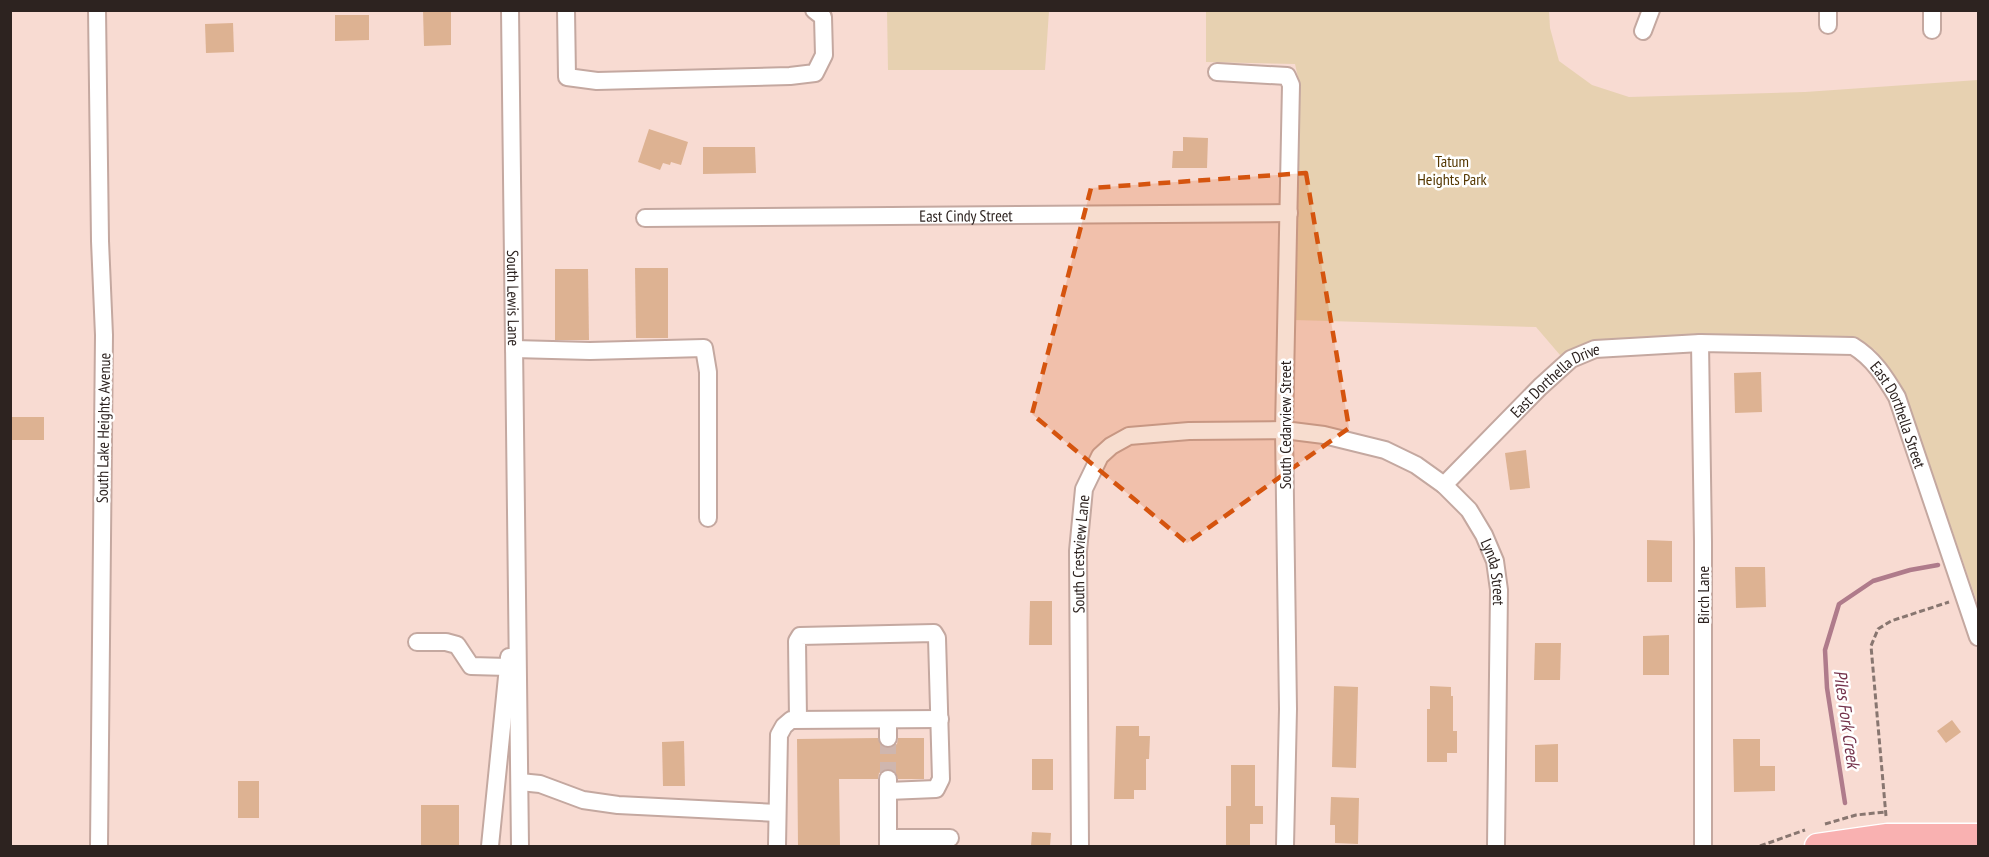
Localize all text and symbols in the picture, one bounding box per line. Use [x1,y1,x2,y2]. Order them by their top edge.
park label: Tatum Heights Park [1417,151,1488,189]
street label: East Cindy Street [919,205,1013,226]
street label: South Lewis Lane [503,250,524,346]
street label: East Dorthella Drive [1506,339,1600,422]
street label: South Lake Heights Avenue [92,353,114,503]
street label: East Dorthella Street [1866,357,1930,471]
street label: South Cedarview Street [1275,360,1295,489]
street label: South Crestview Lane [1068,494,1093,613]
street label: Lynda Street [1477,535,1509,606]
street label: Birch Lane [1693,566,1713,624]
water label: Piles Fork Creek [1829,669,1866,771]

